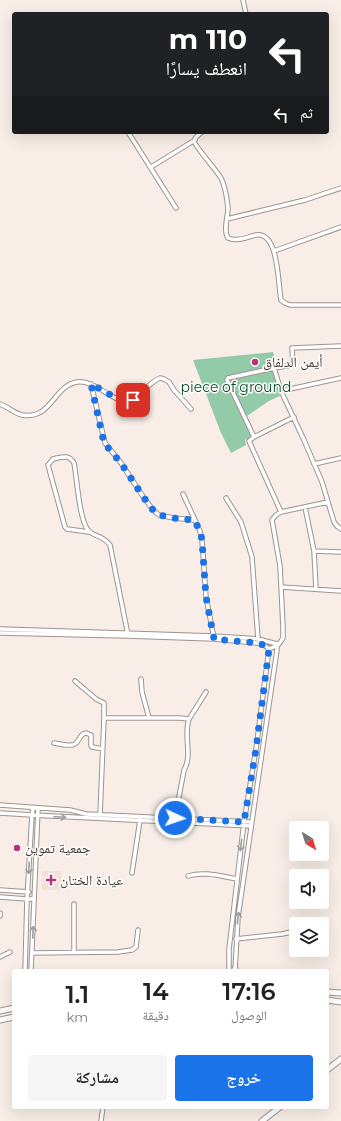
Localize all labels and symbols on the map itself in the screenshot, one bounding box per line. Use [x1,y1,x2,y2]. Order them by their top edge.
place label: أيمن الدلفاق [263,353,323,371]
marker: أيمن الدلفاق [250,357,260,367]
park label: piece of ground [181,378,291,396]
pin [116,383,150,417]
position arrow [154,797,196,839]
one-way arrow [53,813,66,820]
north arrow [289,821,329,861]
one-way arrow [237,838,245,851]
place label: جمعية تموين [25,839,91,857]
marker: جمعية تموين [12,843,22,853]
one-way arrow [26,861,33,874]
place label: عيادة الختان [60,871,123,889]
marker: عيادة الختان [45,874,57,886]
one-way arrow [234,912,242,925]
one-way arrow [29,926,36,939]

